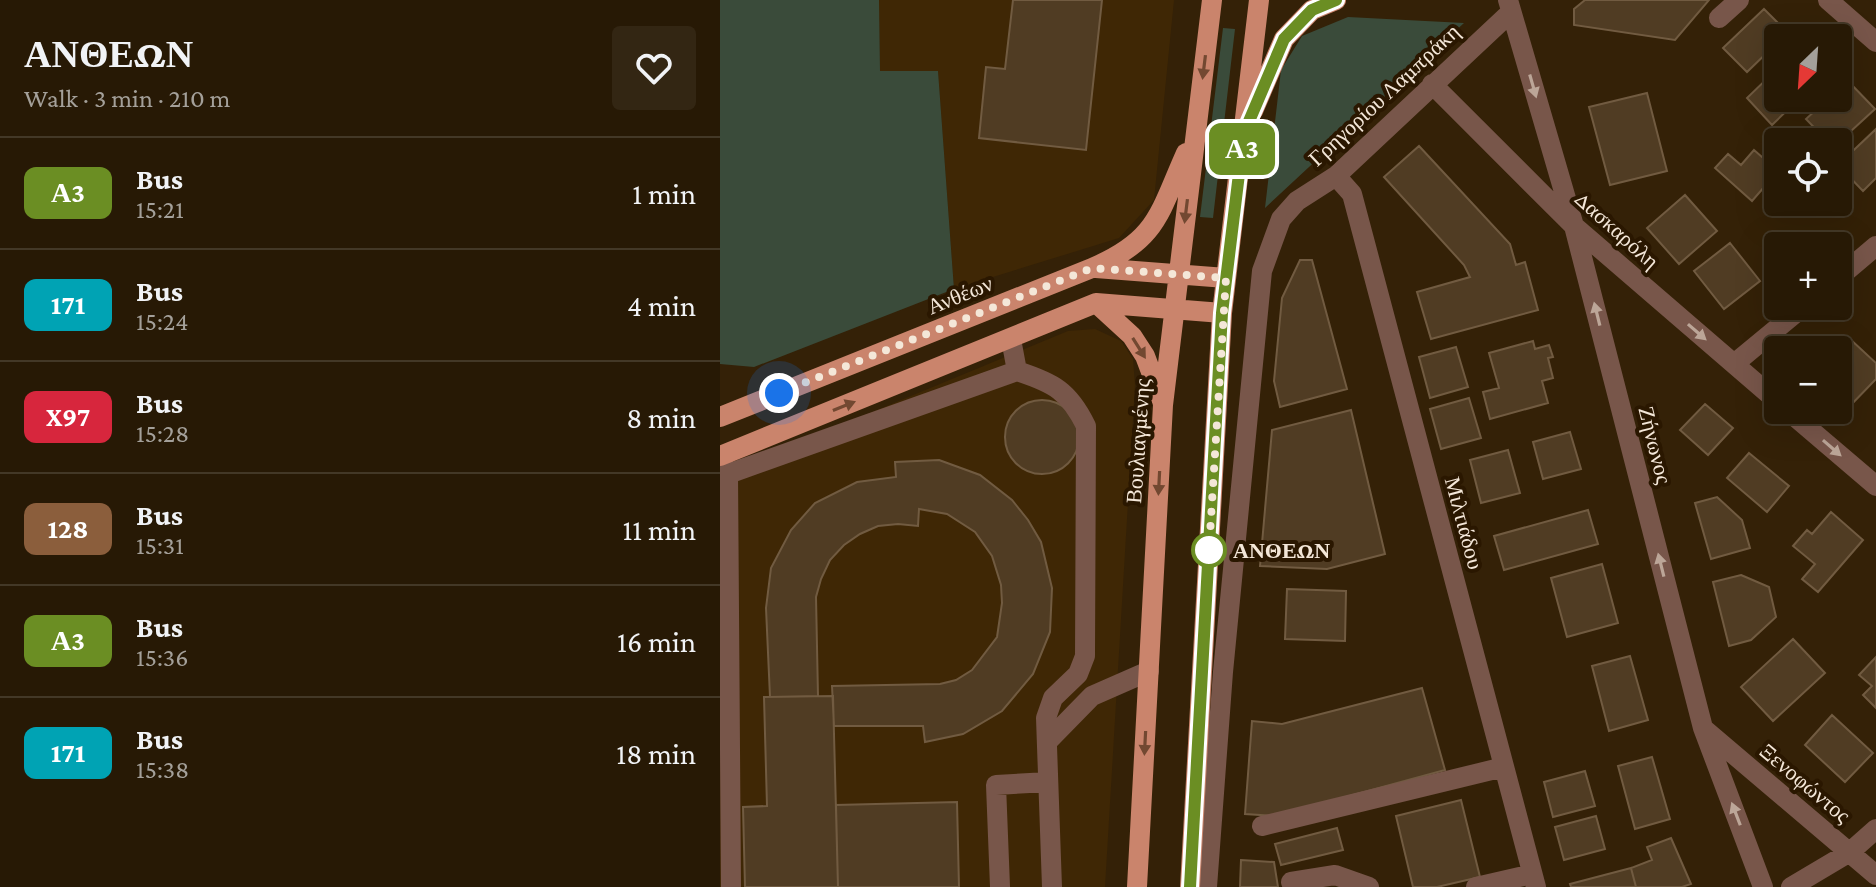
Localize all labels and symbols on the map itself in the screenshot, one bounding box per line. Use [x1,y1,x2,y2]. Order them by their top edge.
street label: Γρηγορίου Λαμπράκη [1303,19,1465,171]
north arrow [1764,24,1852,112]
one-way arrow [1197,55,1210,80]
one-way arrow [1527,75,1540,99]
line badge: Α3 [1206,123,1278,175]
street label: Δασκαρόλη [1570,186,1664,274]
one-way arrow [1179,199,1192,224]
street label: Ανθέων [924,271,996,319]
one-way arrow [1590,301,1602,326]
one-way arrow [1687,323,1707,340]
one-way arrow [1132,337,1146,359]
your location [759,373,799,413]
street label: Βουλιαγμένης [1121,377,1155,504]
one-way arrow [832,399,856,412]
street label: Ζήνωνος [1633,404,1677,487]
one-way arrow [1821,439,1841,456]
one-way arrow [1152,471,1165,496]
street label: Μιλτιάδου [1440,474,1488,572]
marker: ΑΝΘΕΩΝ [1192,533,1226,567]
place label: ΑΝΘΕΩΝ [1233,538,1330,563]
one-way arrow [1655,553,1667,578]
one-way arrow [1138,731,1151,756]
street label: Ξενοφώντος [1755,738,1855,828]
one-way arrow [1729,802,1742,826]

